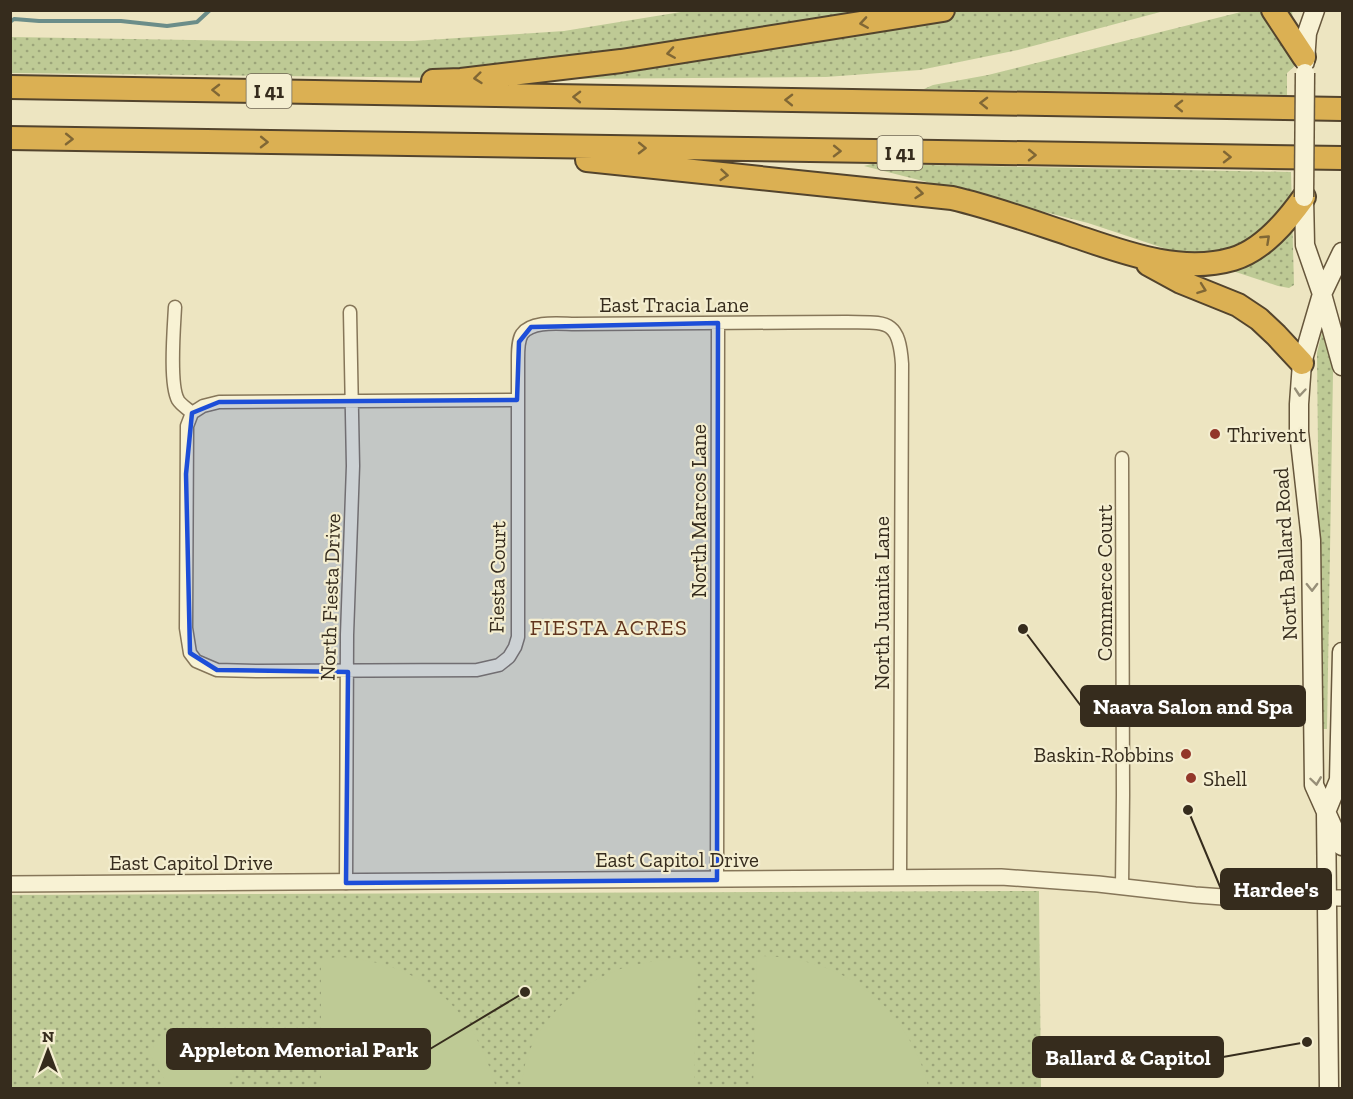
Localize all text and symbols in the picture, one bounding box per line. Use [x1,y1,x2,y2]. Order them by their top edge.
one-way arrow [859,16,869,28]
one-way arrow [667,46,677,59]
one-way arrow [473,71,483,84]
road number: I 41 [246,74,292,108]
one-way arrow [212,84,221,96]
one-way arrow [573,91,582,103]
one-way arrow [785,94,794,106]
one-way arrow [980,97,989,109]
one-way arrow [1175,100,1184,112]
one-way arrow [64,133,73,145]
one-way arrow [259,136,268,149]
road number: I 41 [878,136,922,170]
one-way arrow [638,142,647,154]
one-way arrow [833,145,842,158]
one-way arrow [1028,149,1037,161]
one-way arrow [1223,150,1232,163]
one-way arrow [720,168,729,181]
one-way arrow [914,186,923,199]
one-way arrow [1259,235,1269,246]
one-way arrow [1196,282,1207,295]
street label: East Tracia Lane [599,292,749,317]
one-way arrow [1293,388,1306,397]
place label: Thrivent [1227,422,1306,447]
street label: North Marcos Lane [686,424,711,598]
marker: Thrivent [1208,427,1222,441]
street label: North Ballard Road [1268,466,1302,641]
street label: Commerce Court [1092,505,1117,661]
street label: North Fiesta Drive [315,513,345,681]
street label: North Juanita Lane [869,516,894,690]
street label: Fiesta Court [484,521,510,633]
one-way arrow [1306,582,1318,591]
district label: FIESTA ACRES [530,614,688,641]
callout: Naava Salon and Spa [1081,686,1305,726]
text: Naava Salon and Spa [1093,693,1293,720]
place label: Baskin-Robbins [1034,742,1174,767]
marker: Baskin-Robbins [1179,747,1193,761]
place label: Shell [1203,766,1247,791]
marker: Shell [1184,771,1198,785]
one-way arrow [1309,777,1321,786]
street label: East Capitol Drive [595,847,759,872]
street label: East Capitol Drive [109,850,273,875]
callout: Hardee's [1221,869,1331,909]
text: Hardee's [1233,876,1319,903]
north arrow [18,1021,78,1081]
text: N [42,1027,54,1046]
callout: Appleton Memorial Park [167,1029,430,1069]
text: Appleton Memorial Park [180,1036,418,1063]
callout: Ballard & Capitol [1033,1037,1223,1077]
text: Ballard & Capitol [1045,1044,1211,1071]

